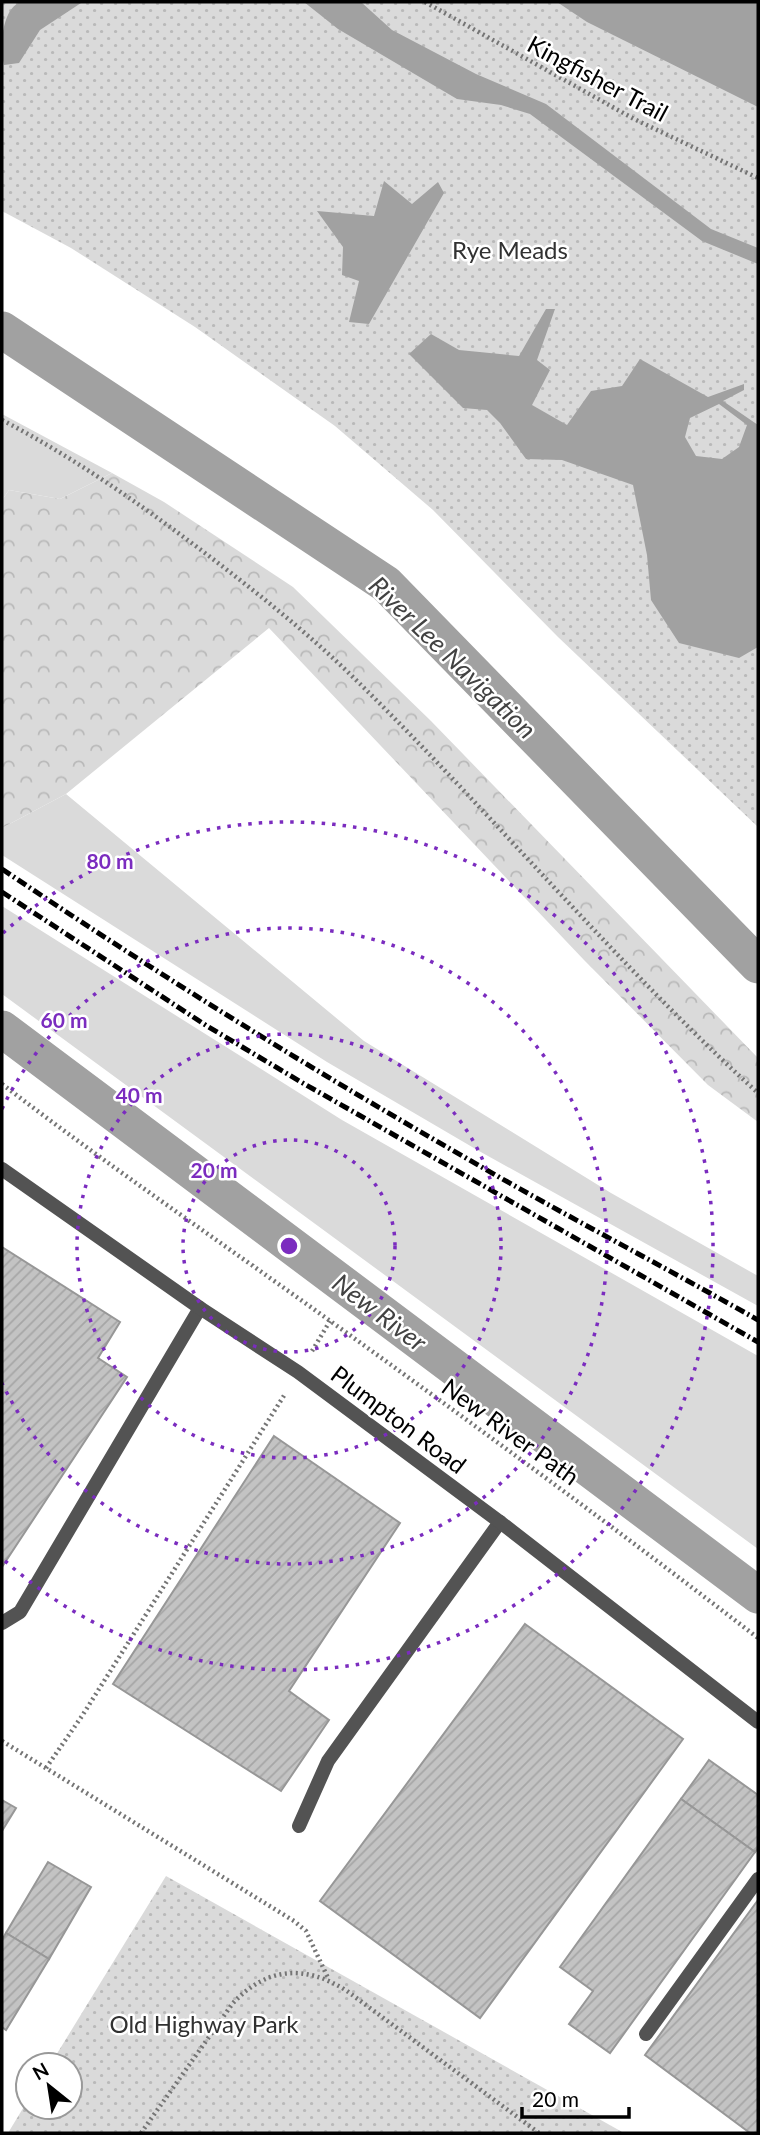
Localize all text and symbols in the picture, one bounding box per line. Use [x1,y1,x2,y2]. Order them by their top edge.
street label: Kingfisher Trail [523,29,673,127]
park label: Rye Meads [452,235,568,264]
water label: River Lee Navigation [363,569,543,745]
text: 80 m [86,848,134,873]
text: 60 m [40,1007,88,1032]
text: 40 m [115,1082,163,1107]
text: 20 m [190,1157,238,1182]
centre of rings [277,1234,301,1258]
water label: New River [327,1266,434,1358]
street label: Plumpton Road [326,1359,472,1479]
street label: New River Path [437,1372,585,1490]
park label: Old Highway Park [109,2009,299,2038]
north arrow [14,2051,84,2121]
text: N [28,2057,52,2084]
scale bar [522,2076,629,2120]
text: 20 m [532,2086,579,2111]

